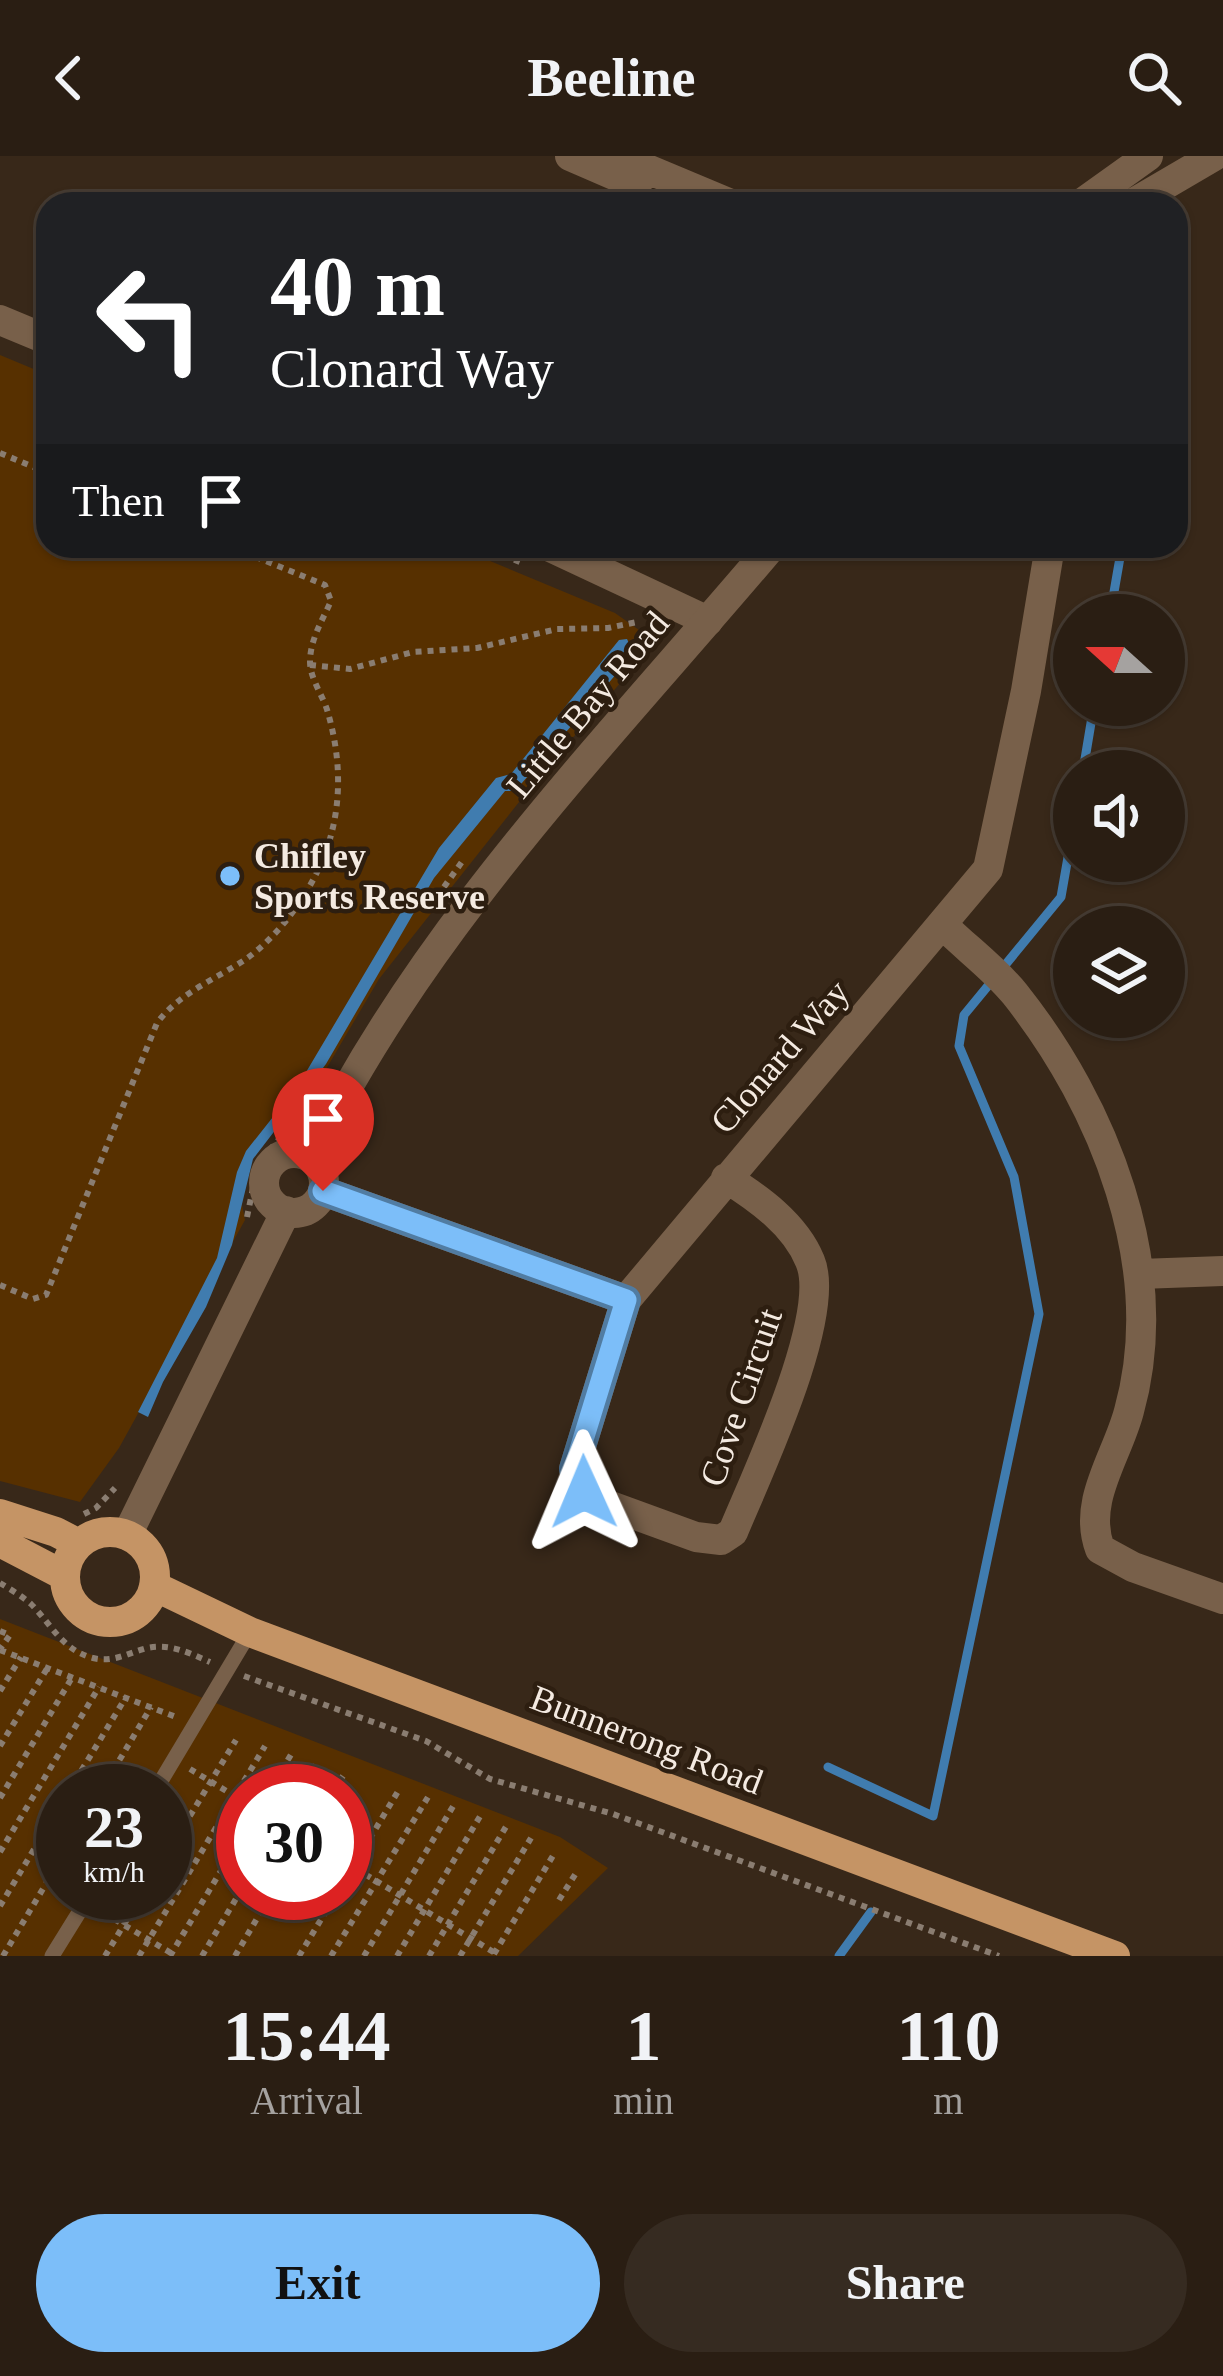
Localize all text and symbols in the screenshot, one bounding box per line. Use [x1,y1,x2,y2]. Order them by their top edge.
icon: back [36,45,102,111]
icon: search [1121,45,1187,111]
text: Beeline [528,48,695,108]
icon: left [72,240,228,396]
text: 40 m [270,240,445,333]
text: Clonard Way [270,339,554,399]
icon: arrive [188,468,254,534]
text: Then [72,476,164,526]
north arrow [1053,594,1185,726]
map controls [1053,594,1185,1038]
street label: Little Bay Road [499,604,677,806]
button: sound [1053,750,1185,882]
place label: Chifley Sports Reserve [254,836,485,917]
marker: Chifley Sports Reserve [217,863,243,889]
button: layers [1053,906,1185,1038]
street label: Clonard Way [703,972,857,1141]
pin [272,1068,374,1191]
icon: arrive [290,1086,356,1152]
street label: Cove Circuit [692,1303,790,1491]
position arrow [521,1429,647,1555]
street label: Bunnerong Road [525,1677,768,1802]
speed limit sign: 30 [216,1764,372,1920]
text: 23 [84,1794,144,1860]
text: km/h [83,1855,145,1888]
text: 15:44 [223,1996,391,2076]
text: 1 [625,1996,661,2076]
text: 110 [896,1996,1000,2076]
text: Arrival [250,2079,363,2122]
text: min [613,2079,674,2122]
text: m [933,2079,964,2122]
button: Exit [36,2214,600,2352]
button: Share [624,2214,1187,2352]

